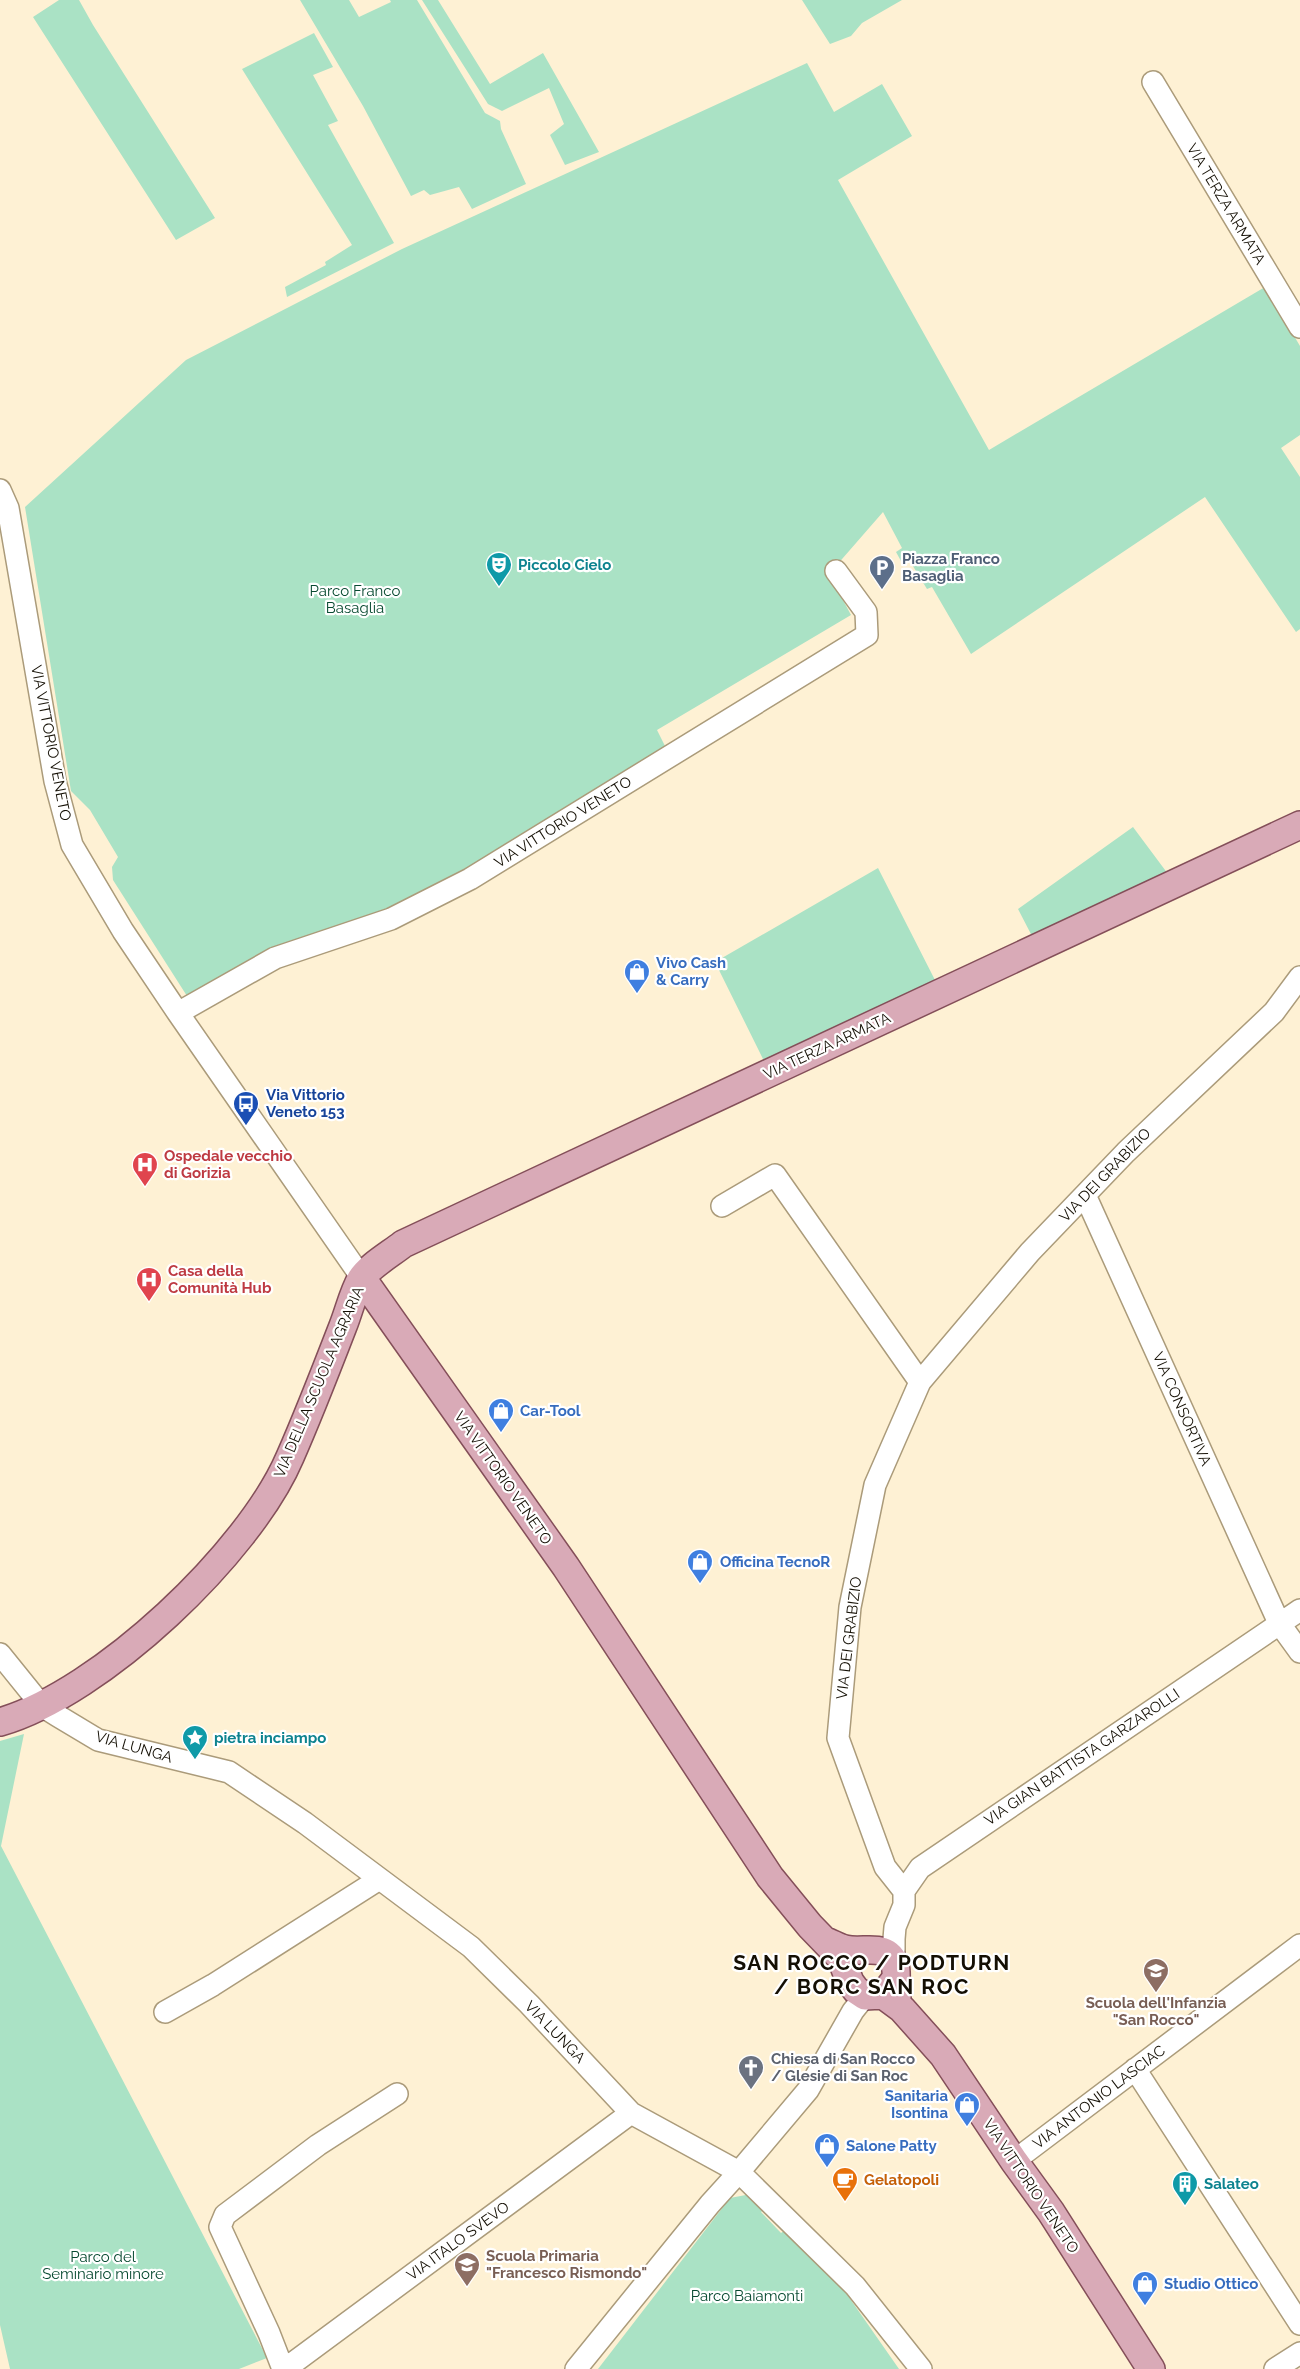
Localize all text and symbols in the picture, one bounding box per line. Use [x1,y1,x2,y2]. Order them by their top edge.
street label: VIA TERZA ARMATA [1183,140,1269,268]
theatre icon: Piccolo Cielo [484,550,514,588]
place label: Piazza Franco Basaglia [902,550,1000,585]
parking icon: Piazza Franco Basaglia [867,553,897,591]
place label: Piccolo Cielo [518,556,611,574]
park label: Parco Franco Basaglia [310,582,400,617]
street label: VIA VITTORIO VENETO [27,664,75,822]
street label: VIA VITTORIO VENETO [491,772,635,872]
place label: Vivo Cash & Carry [656,954,726,989]
shop icon: Vivo Cash & Carry [622,957,652,995]
street label: VIA TERZA ARMATA [761,1009,893,1083]
place label: Via Vittorio Veneto 153 [266,1086,345,1121]
bus stop icon: Via Vittorio Veneto 153 [231,1089,261,1127]
street label: VIA DEI GRABIZIO [1056,1124,1154,1226]
place label: Ospedale vecchio di Gorizia [164,1147,292,1182]
hospital icon: Ospedale vecchio di Gorizia [130,1150,160,1188]
place label: Casa della Comunità Hub [168,1262,272,1297]
hospital icon: Casa della Comunità Hub [134,1265,164,1303]
street label: VIA DELLA SCUOLA AGRARIA [270,1284,368,1480]
street label: VIA CONSORTIVA [1149,1349,1215,1469]
shop icon: Car-Tool [486,1396,516,1434]
place label: Car-Tool [520,1402,581,1420]
street label: VIA VITTORIO VENETO [450,1408,556,1548]
shop icon: Officina TecnoR [685,1547,715,1585]
place label: Officina TecnoR [720,1553,830,1571]
street label: VIA DEI GRABIZIO [833,1576,865,1700]
street label: VIA GIAN BATTISTA GARZAROLLI [981,1685,1183,1829]
place icon: pietra inciampo [180,1723,210,1761]
street label: VIA LUNGA [93,1727,175,1767]
place label: pietra inciampo [214,1729,326,1747]
district label: SAN ROCCO / PODTURN / BORC SAN ROC [733,1950,1011,1999]
school or university icon: Scuola dell'Infanzia "San Rocco" [1141,1956,1171,1994]
place label: Scuola dell'Infanzia "San Rocco" [1086,1994,1227,2029]
street label: VIA LUNGA [521,1997,589,2067]
street label: VIA ANTONIO LASCIAC [1029,2041,1169,2153]
place label: Chiesa di San Rocco / Glesie di San Roc [771,2050,915,2085]
church icon: Chiesa di San Rocco / Glesie di San Roc [736,2053,766,2091]
place label: Sanitaria Isontina [885,2087,948,2122]
shop icon: Sanitaria Isontina [952,2090,982,2128]
street label: VIA VITTORIO VENETO [979,2115,1083,2257]
shop icon: Salone Patty [812,2131,842,2169]
place label: Salone Patty [846,2137,937,2155]
cafe icon: Gelatopoli [830,2165,860,2203]
building icon: Salateo [1170,2169,1200,2207]
place label: Gelatopoli [864,2171,939,2189]
place label: Salateo [1204,2175,1259,2193]
street label: VIA ITALO SVEVO [403,2198,513,2284]
place label: Scuola Primaria "Francesco Rismondo" [486,2247,647,2282]
park label: Parco del Seminario minore [42,2248,164,2283]
school or university icon: Scuola Primaria "Francesco Rismondo" [452,2250,482,2288]
shop icon: Studio Ottico [1130,2269,1160,2307]
place label: Studio Ottico [1164,2275,1258,2293]
park label: Parco Baiamonti [691,2287,803,2305]

